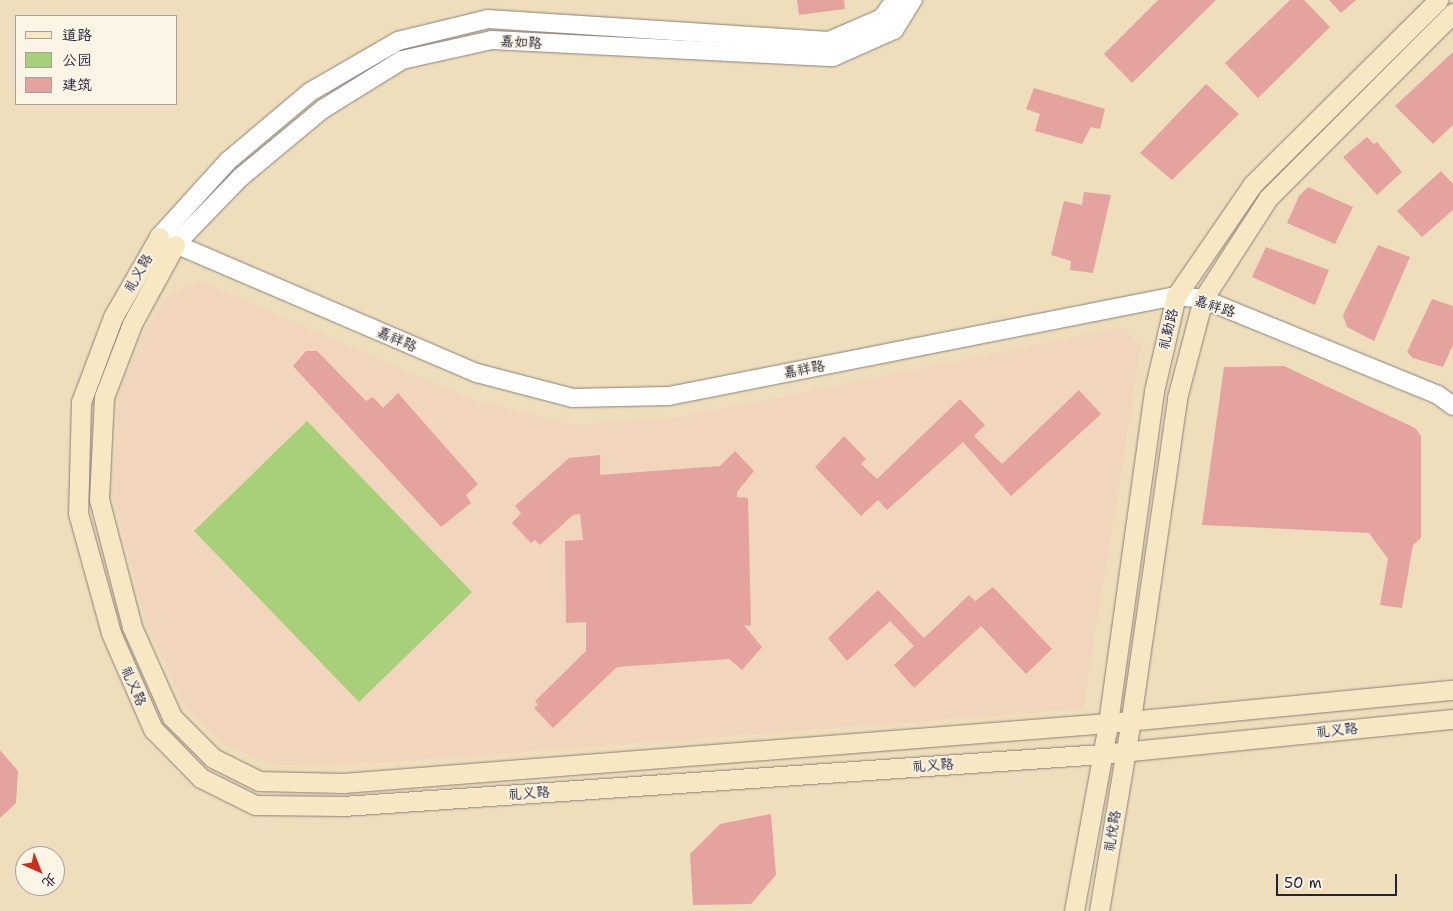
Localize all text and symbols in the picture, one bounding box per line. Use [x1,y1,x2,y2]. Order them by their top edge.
legend [15,15,178,105]
text: 道路 [62,25,92,45]
street label: 嘉如路 [500,33,542,51]
text: 公园 [62,50,92,70]
text: 建筑 [62,75,92,95]
street label: 礼义路 [120,251,156,295]
street label: 嘉祥路 [1192,292,1238,320]
street label: 礼勤路 [1155,307,1181,351]
street label: 嘉祥路 [374,323,420,355]
street label: 嘉祥路 [782,357,826,381]
street label: 礼义路 [118,663,150,709]
street label: 礼义路 [1315,719,1359,741]
street label: 礼义路 [911,755,955,775]
street label: 礼义路 [507,783,551,803]
street label: 礼悦路 [1100,809,1124,853]
north arrow [15,846,65,896]
scale bar [1278,864,1399,896]
text: 北 [38,870,61,892]
text: 50 m [1284,873,1322,893]

